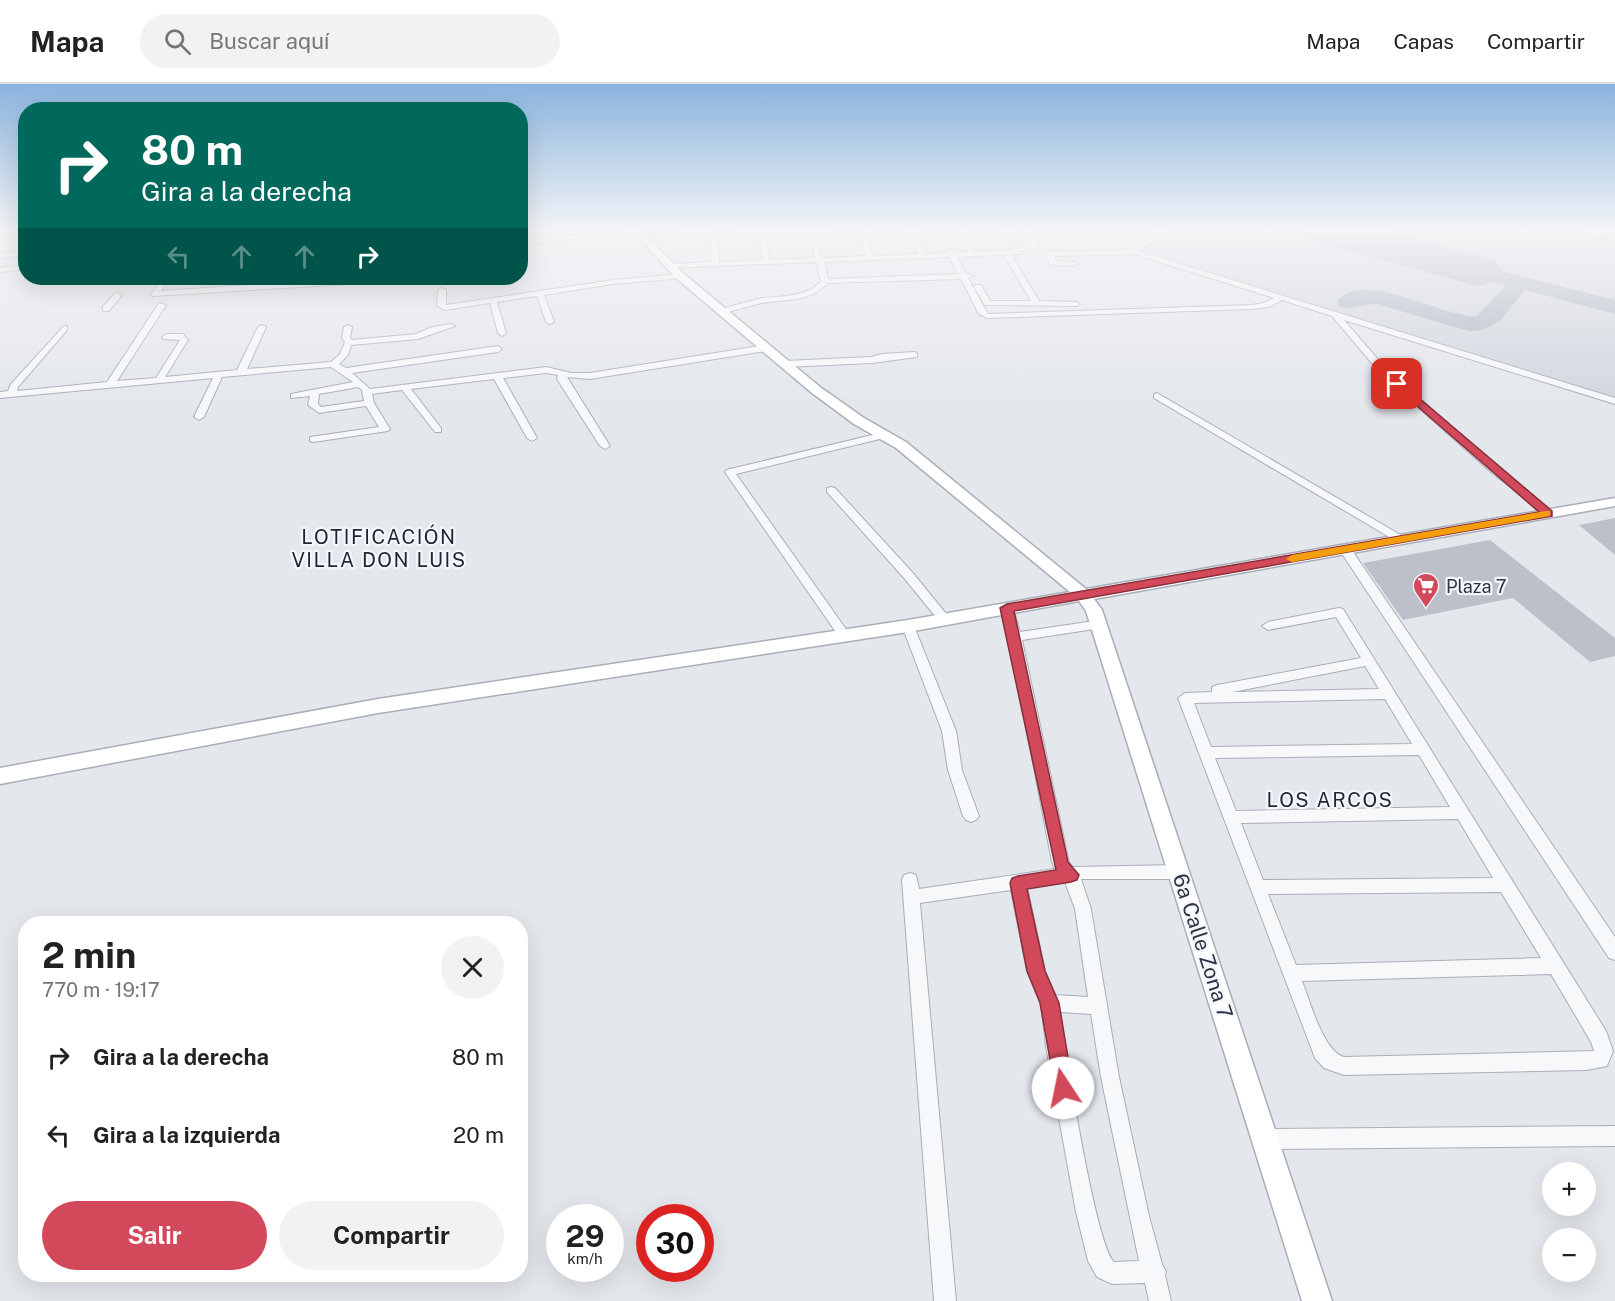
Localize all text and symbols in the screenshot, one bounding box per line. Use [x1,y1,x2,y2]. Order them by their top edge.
search box [140,14,560,68]
text: Mapa [30,25,104,58]
icon: search [161,25,194,58]
text: Buscar aquí [209,28,329,54]
text: Mapa [1306,29,1360,54]
text: Capas [1393,29,1454,54]
text: Compartir [1487,29,1585,54]
text: 80 m [141,125,243,174]
icon: right [42,126,120,204]
text: Gira a la derecha [141,175,352,207]
icon: left [162,240,195,273]
icon: ahead [225,240,258,273]
icon: ahead [288,240,321,273]
icon: right [351,240,384,273]
pin [1371,358,1422,409]
icon: arrive [1380,367,1413,400]
district label: LOTIFICACIÓN VILLA DON LUIS [291,524,467,572]
supermarket icon: Plaza 7 [1411,571,1441,609]
place label: Plaza 7 [1446,576,1507,597]
district label: LOS ARCOS [1267,788,1393,812]
street label: 6a Calle Zona 7 [1168,870,1238,1022]
text: 2 min [42,934,136,976]
button: close [441,936,504,999]
text: 770 m · 19:17 [42,978,160,1002]
icon: right [42,1041,75,1074]
text: Gira a la derecha [93,1044,269,1070]
text: 80 m [452,1044,504,1070]
position arrow [1031,1056,1095,1120]
icon: left [42,1119,75,1152]
text: Gira a la izquierda [93,1122,280,1148]
text: 20 m [453,1122,504,1148]
map controls [1542,1162,1596,1282]
button: + [1542,1162,1596,1216]
button: Salir [42,1201,267,1270]
button: Compartir [279,1201,504,1270]
speed limit sign: 30 [636,1204,714,1282]
text: 29 [566,1218,604,1254]
button: − [1542,1228,1596,1282]
text: km/h [567,1250,603,1267]

